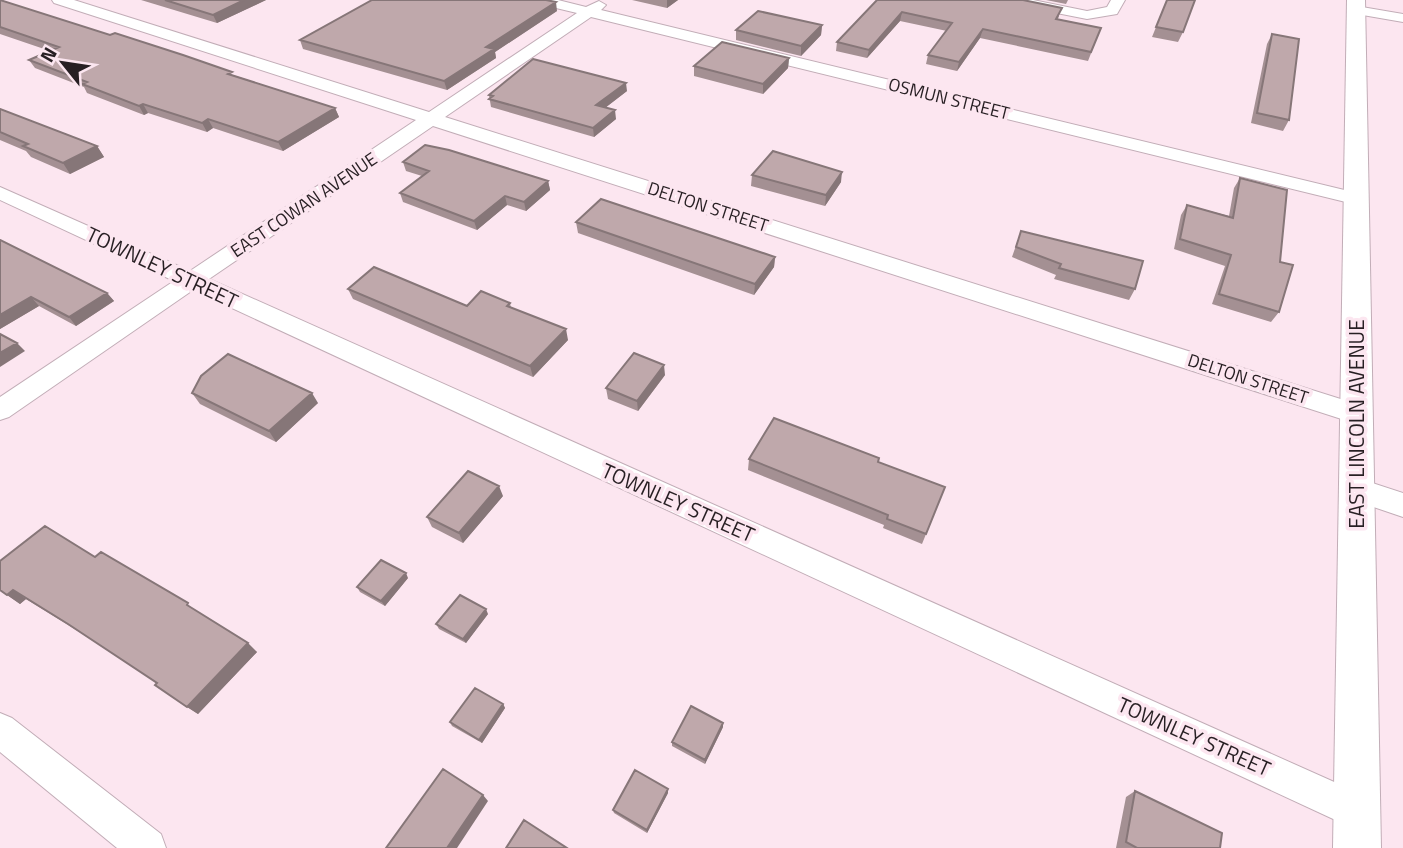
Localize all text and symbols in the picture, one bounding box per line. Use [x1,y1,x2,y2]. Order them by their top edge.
north arrow [28,28,98,98]
text: N [32,41,64,67]
street label: OSMUN STREET [886,70,1013,127]
street label: EAST COWAN AVENUE [225,145,383,264]
street label: DELTON STREET [644,174,772,239]
street label: TOWNLEY STREET [81,218,244,316]
street label: EAST LINCOLN AVENUE [1340,319,1372,529]
street label: DELTON STREET [1184,346,1312,411]
street label: TOWNLEY STREET [597,454,760,550]
street label: TOWNLEY STREET [1113,688,1276,784]

